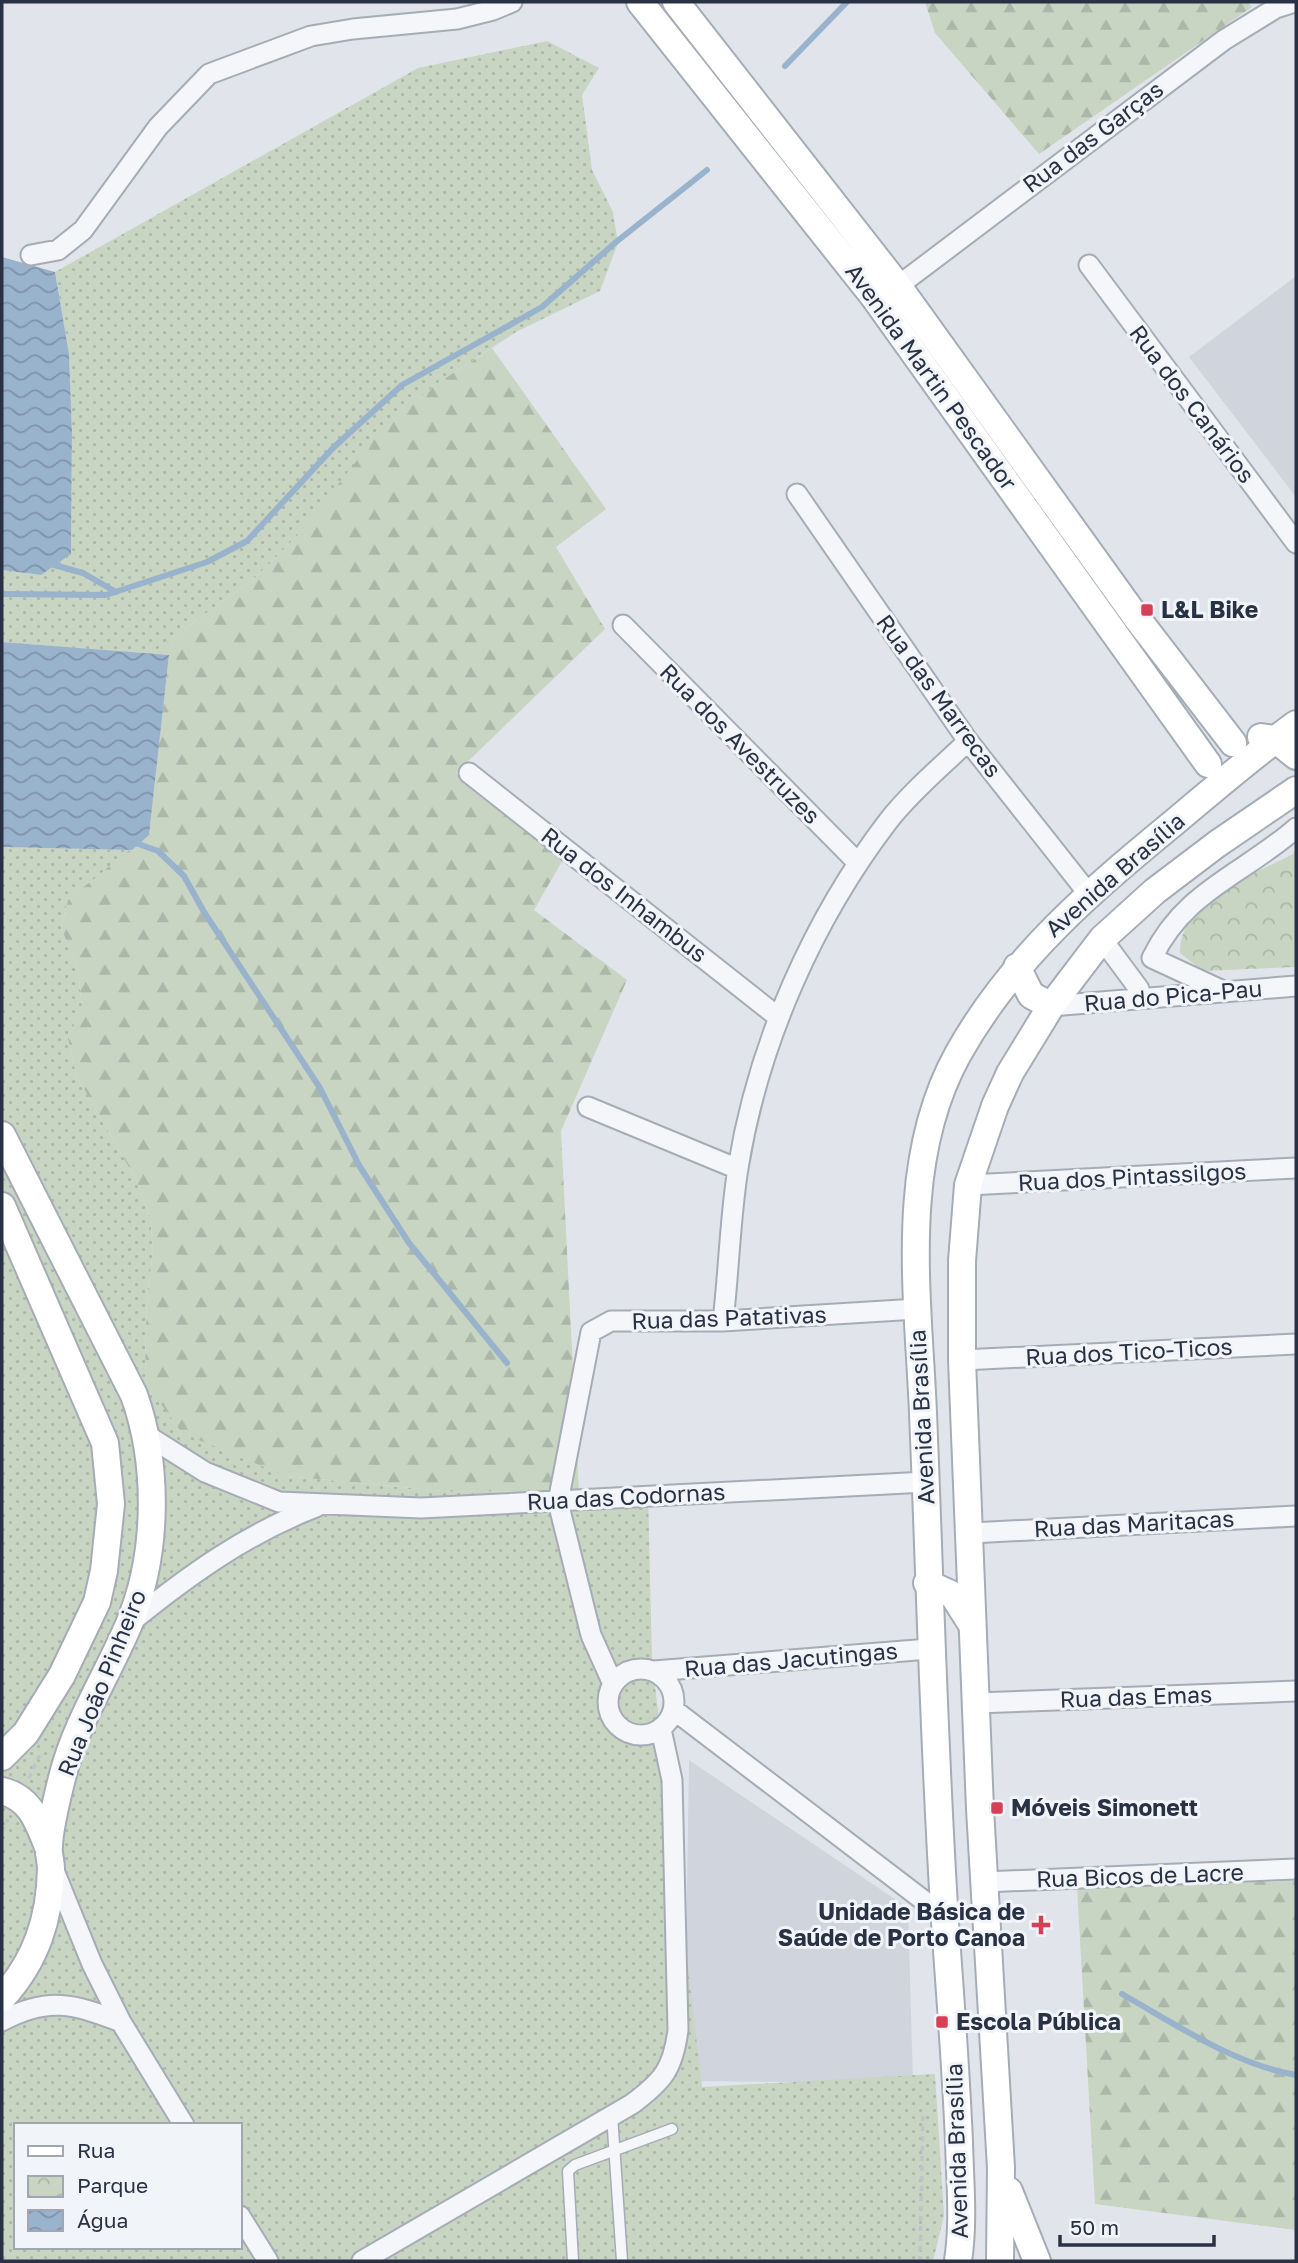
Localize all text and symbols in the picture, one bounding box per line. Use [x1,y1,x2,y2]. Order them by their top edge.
street label: Rua das Garças [1017,74,1168,198]
street label: Avenida Martin Pescador [840,258,1023,495]
street label: Rua dos Canários [1124,319,1261,488]
place label: L&L Bike [1161,595,1258,623]
marker: L&L Bike [1139,602,1155,618]
street label: Rua das Marrecas [871,609,1008,782]
street label: Rua dos Avestruzes [655,657,827,829]
street label: Avenida Brasília [1039,806,1190,942]
street label: Rua dos Inhambus [536,821,713,968]
street label: Rua do Pica-Pau [1083,973,1263,1017]
street label: Rua dos Pintassilgos [1017,1156,1247,1196]
street label: Rua das Patativas [631,1300,827,1334]
street label: Avenida Brasília [902,1329,940,1505]
street label: Rua dos Tico-Ticos [1025,1332,1233,1370]
street label: Rua das Codornas [526,1477,726,1515]
street label: Rua das Maritacas [1033,1504,1235,1542]
street label: Rua João Pinheiro [51,1585,151,1780]
street label: Rua das Jacutingas [683,1636,899,1682]
street label: Rua das Emas [1059,1679,1213,1713]
place label: Móveis Simonett [1011,1793,1198,1821]
marker: Móveis Simonett [989,1800,1005,1816]
street label: Rua Bicos de Lacre [1036,1857,1244,1893]
place label: Unidade Básica de Saúde de Porto Canoa [778,1897,1025,1951]
marker: Unidade Básica de Saúde de Porto Canoa [1031,1915,1051,1935]
place label: Escola Pública [956,2007,1121,2035]
marker: Escola Pública [934,2014,950,2030]
street label: Avenida Brasília [939,2063,973,2239]
legend [14,2123,242,2249]
text: Rua [77,2137,115,2163]
text: Parque [77,2172,148,2198]
scale bar [1060,2204,1214,2248]
text: Água [77,2207,128,2233]
text: 50 m [1070,2214,1119,2240]

